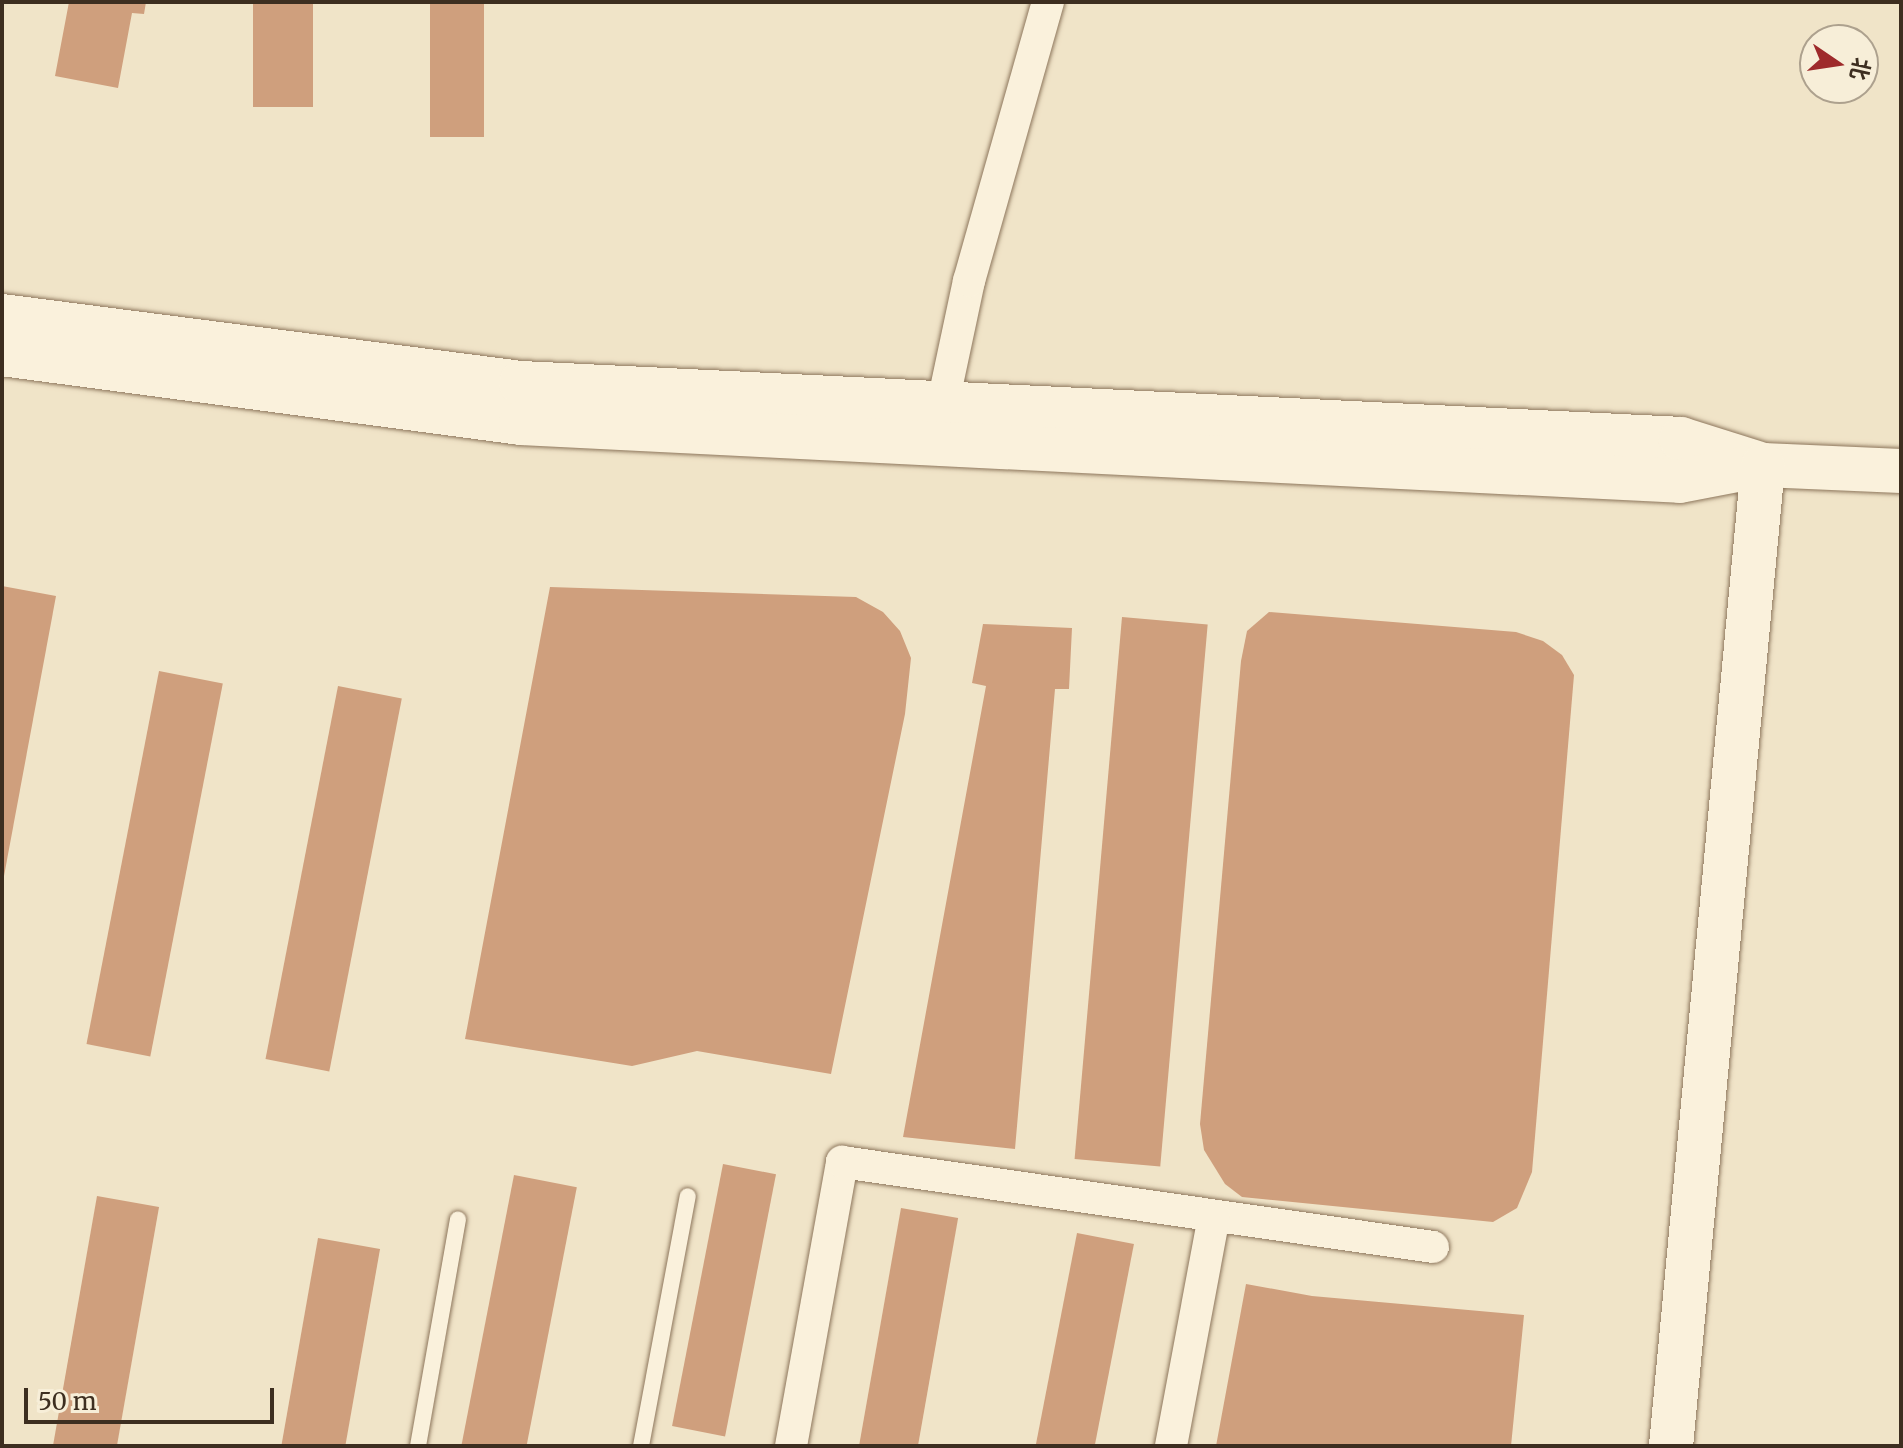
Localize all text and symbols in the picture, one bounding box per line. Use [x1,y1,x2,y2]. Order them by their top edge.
north arrow [1799,24,1879,104]
text: 北 [1844,55,1877,83]
scale bar [28,1372,278,1422]
text: 50 m [38,1386,97,1417]

